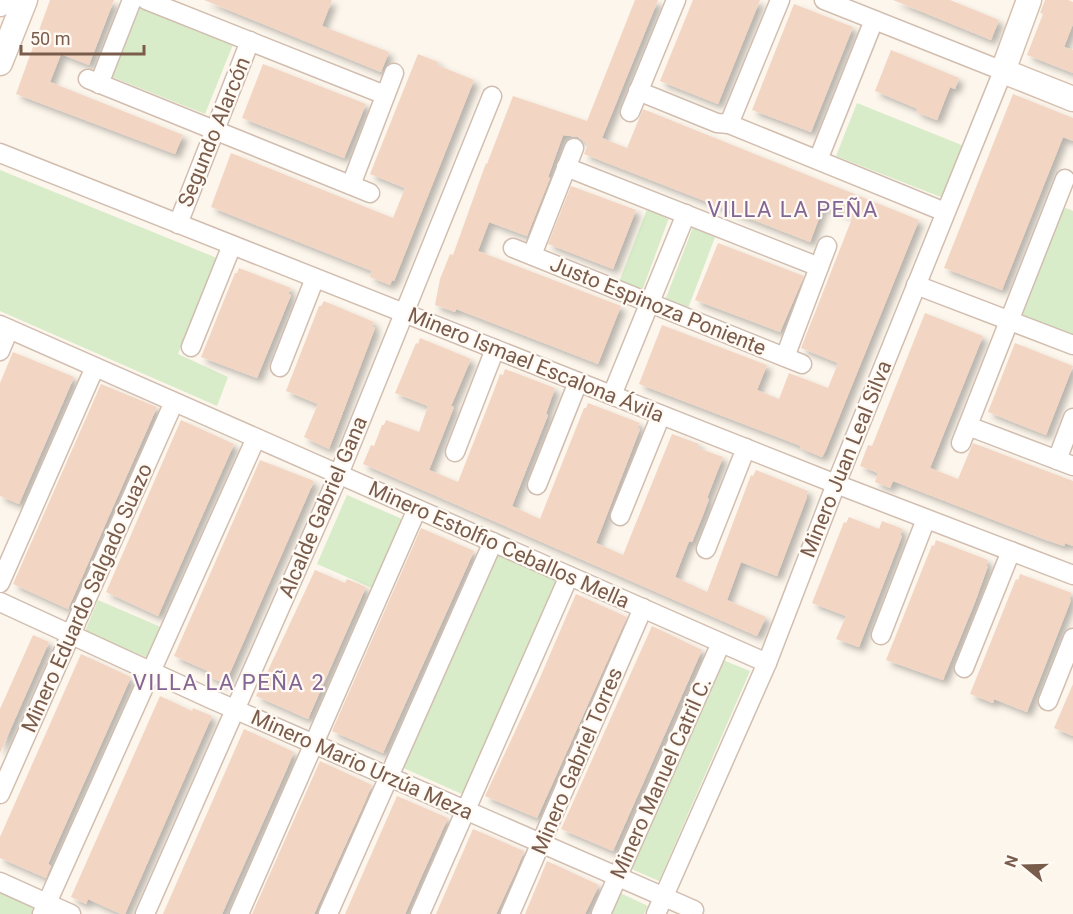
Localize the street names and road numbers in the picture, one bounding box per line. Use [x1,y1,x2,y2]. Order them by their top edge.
street label: Segundo Alarcón [173,54,255,210]
street label: Justo Espinoza Poniente [547,252,769,360]
street label: Minero Ismael Escalona Ávila [405,303,667,427]
street label: Minero Juan Leal Silva [796,357,896,561]
street label: Alcalde Gabriel Gana [274,413,372,601]
street label: Minero Eduardo Salgado Suazo [17,460,157,736]
street label: Minero Estolfio Ceballos Mella [365,476,633,614]
street label: Minero Gabriel Torres [527,664,627,858]
street label: Minero Manuel Catril C. [606,673,716,883]
street label: Minero Mario Urzúa Meza [247,705,477,825]

